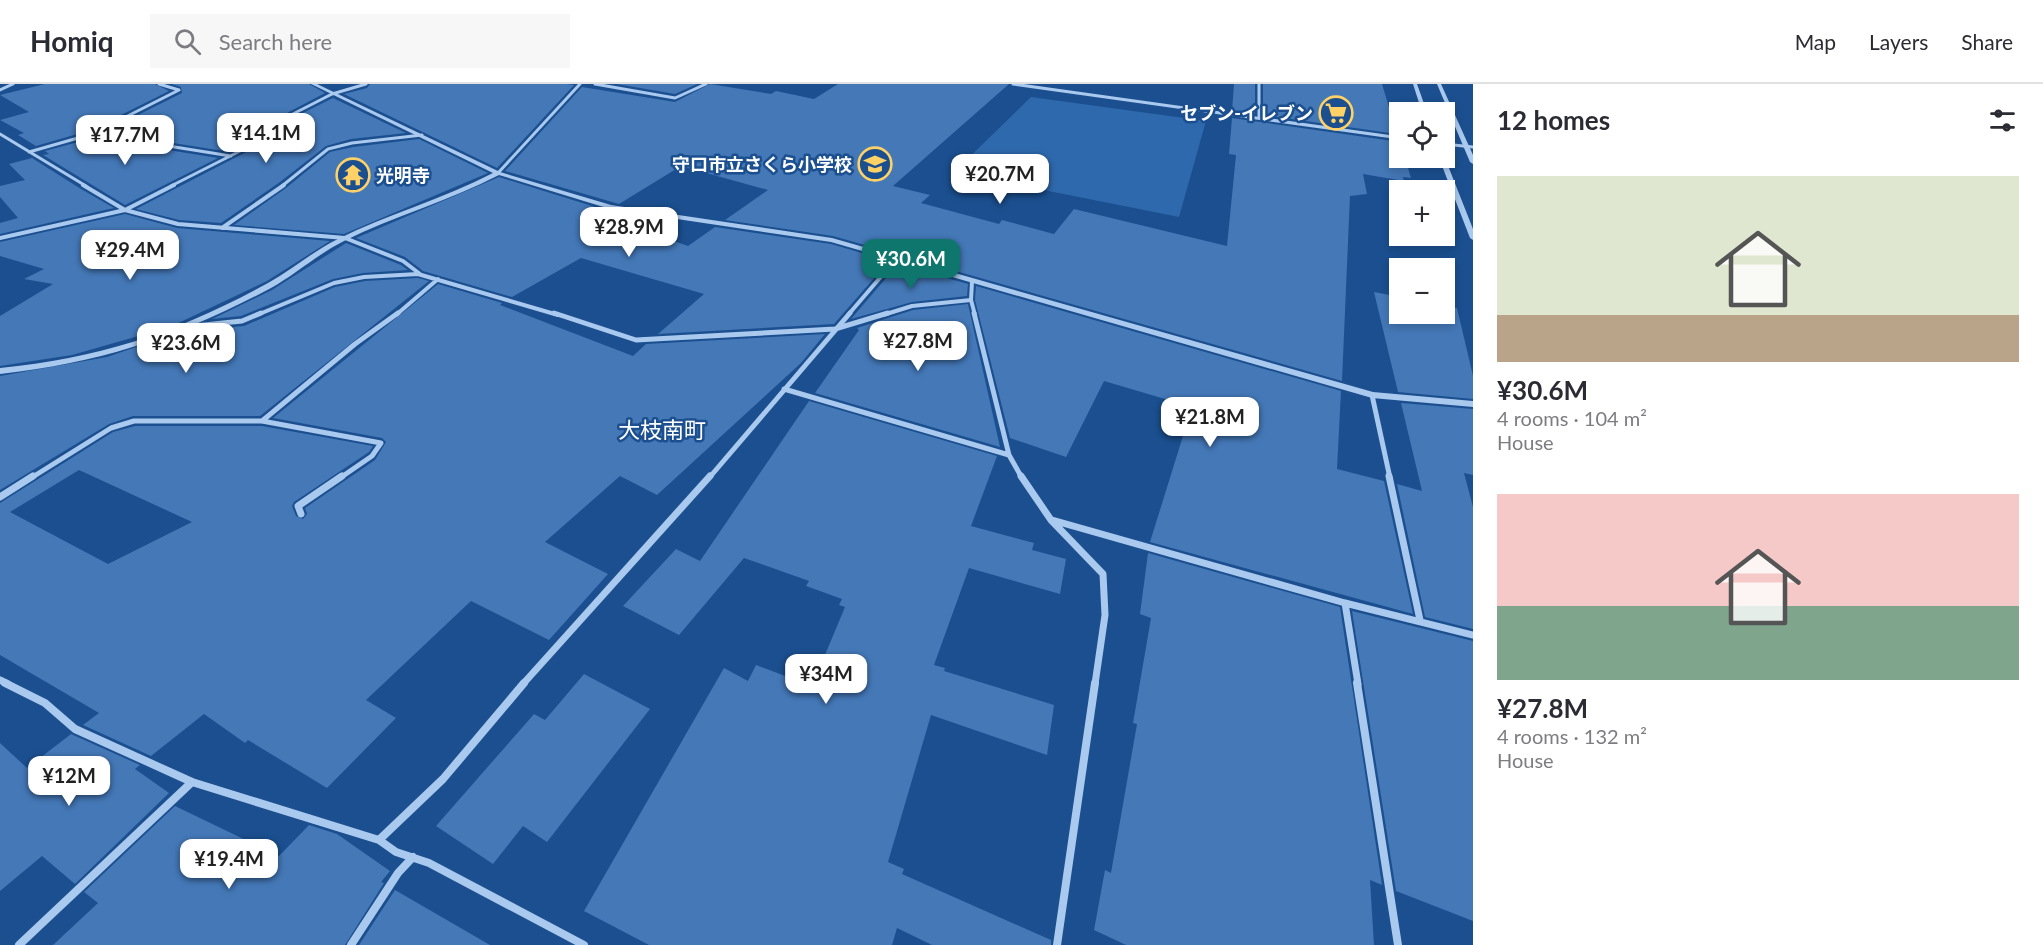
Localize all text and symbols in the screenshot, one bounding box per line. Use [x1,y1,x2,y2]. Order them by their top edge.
search box [150,14,570,68]
text: Homiq [30,24,114,58]
icon: search [171,25,204,58]
text: Search here [219,28,332,55]
text: Map [1795,29,1836,54]
text: Layers [1869,29,1928,54]
text: Share [1961,29,2013,54]
supermarket icon: セブン-イレブン [1318,95,1354,131]
place label: セブン-イレブン [1180,102,1313,124]
map controls [1389,102,1455,324]
button: locate [1389,102,1455,168]
text: 12 homes [1497,104,1610,136]
icon: filters [1986,104,2019,137]
pin: ¥14.1M [217,113,315,164]
pin: ¥17.7M [76,115,174,166]
text: ¥14.1M [231,120,301,144]
text: ¥17.7M [90,122,160,146]
school or university icon: 守口市立さくら小学校 [857,146,893,182]
place label: 守口市立さくら小学校 [672,153,852,175]
pin: ¥20.7M [951,154,1049,205]
temple icon: 光明寺 [335,157,371,193]
text: ¥20.7M [965,161,1035,185]
place label: 光明寺 [376,164,430,186]
button: + [1389,180,1455,246]
pin: ¥28.9M [580,207,678,258]
text: ¥28.9M [594,214,664,238]
icon: home [1704,215,1812,323]
pin: ¥29.4M [81,230,179,281]
text: ¥29.4M [95,237,165,261]
pin: ¥30.6M [862,239,960,290]
text: ¥30.6M [876,246,946,270]
button: − [1389,258,1455,324]
pin: ¥27.8M [869,321,967,372]
pin: ¥23.6M [137,323,235,374]
text: ¥27.8M [883,328,953,352]
text: ¥23.6M [151,330,221,354]
text: ¥30.6M [1497,374,1588,406]
pin: ¥21.8M [1161,397,1259,448]
text: ¥21.8M [1175,404,1245,428]
text: 4 rooms · 104 m² [1497,406,1647,430]
district label: 大枝南町 [618,416,706,443]
text: House [1497,430,1554,454]
icon: home [1704,533,1812,641]
pin: ¥34M [790,654,862,705]
text: ¥34M [799,661,853,685]
text: ¥27.8M [1497,692,1588,724]
text: 4 rooms · 132 m² [1497,724,1647,748]
text: House [1497,748,1554,772]
pin: ¥12M [33,756,105,807]
text: ¥12M [42,763,96,787]
pin: ¥19.4M [180,839,278,890]
text: ¥19.4M [194,846,264,870]

